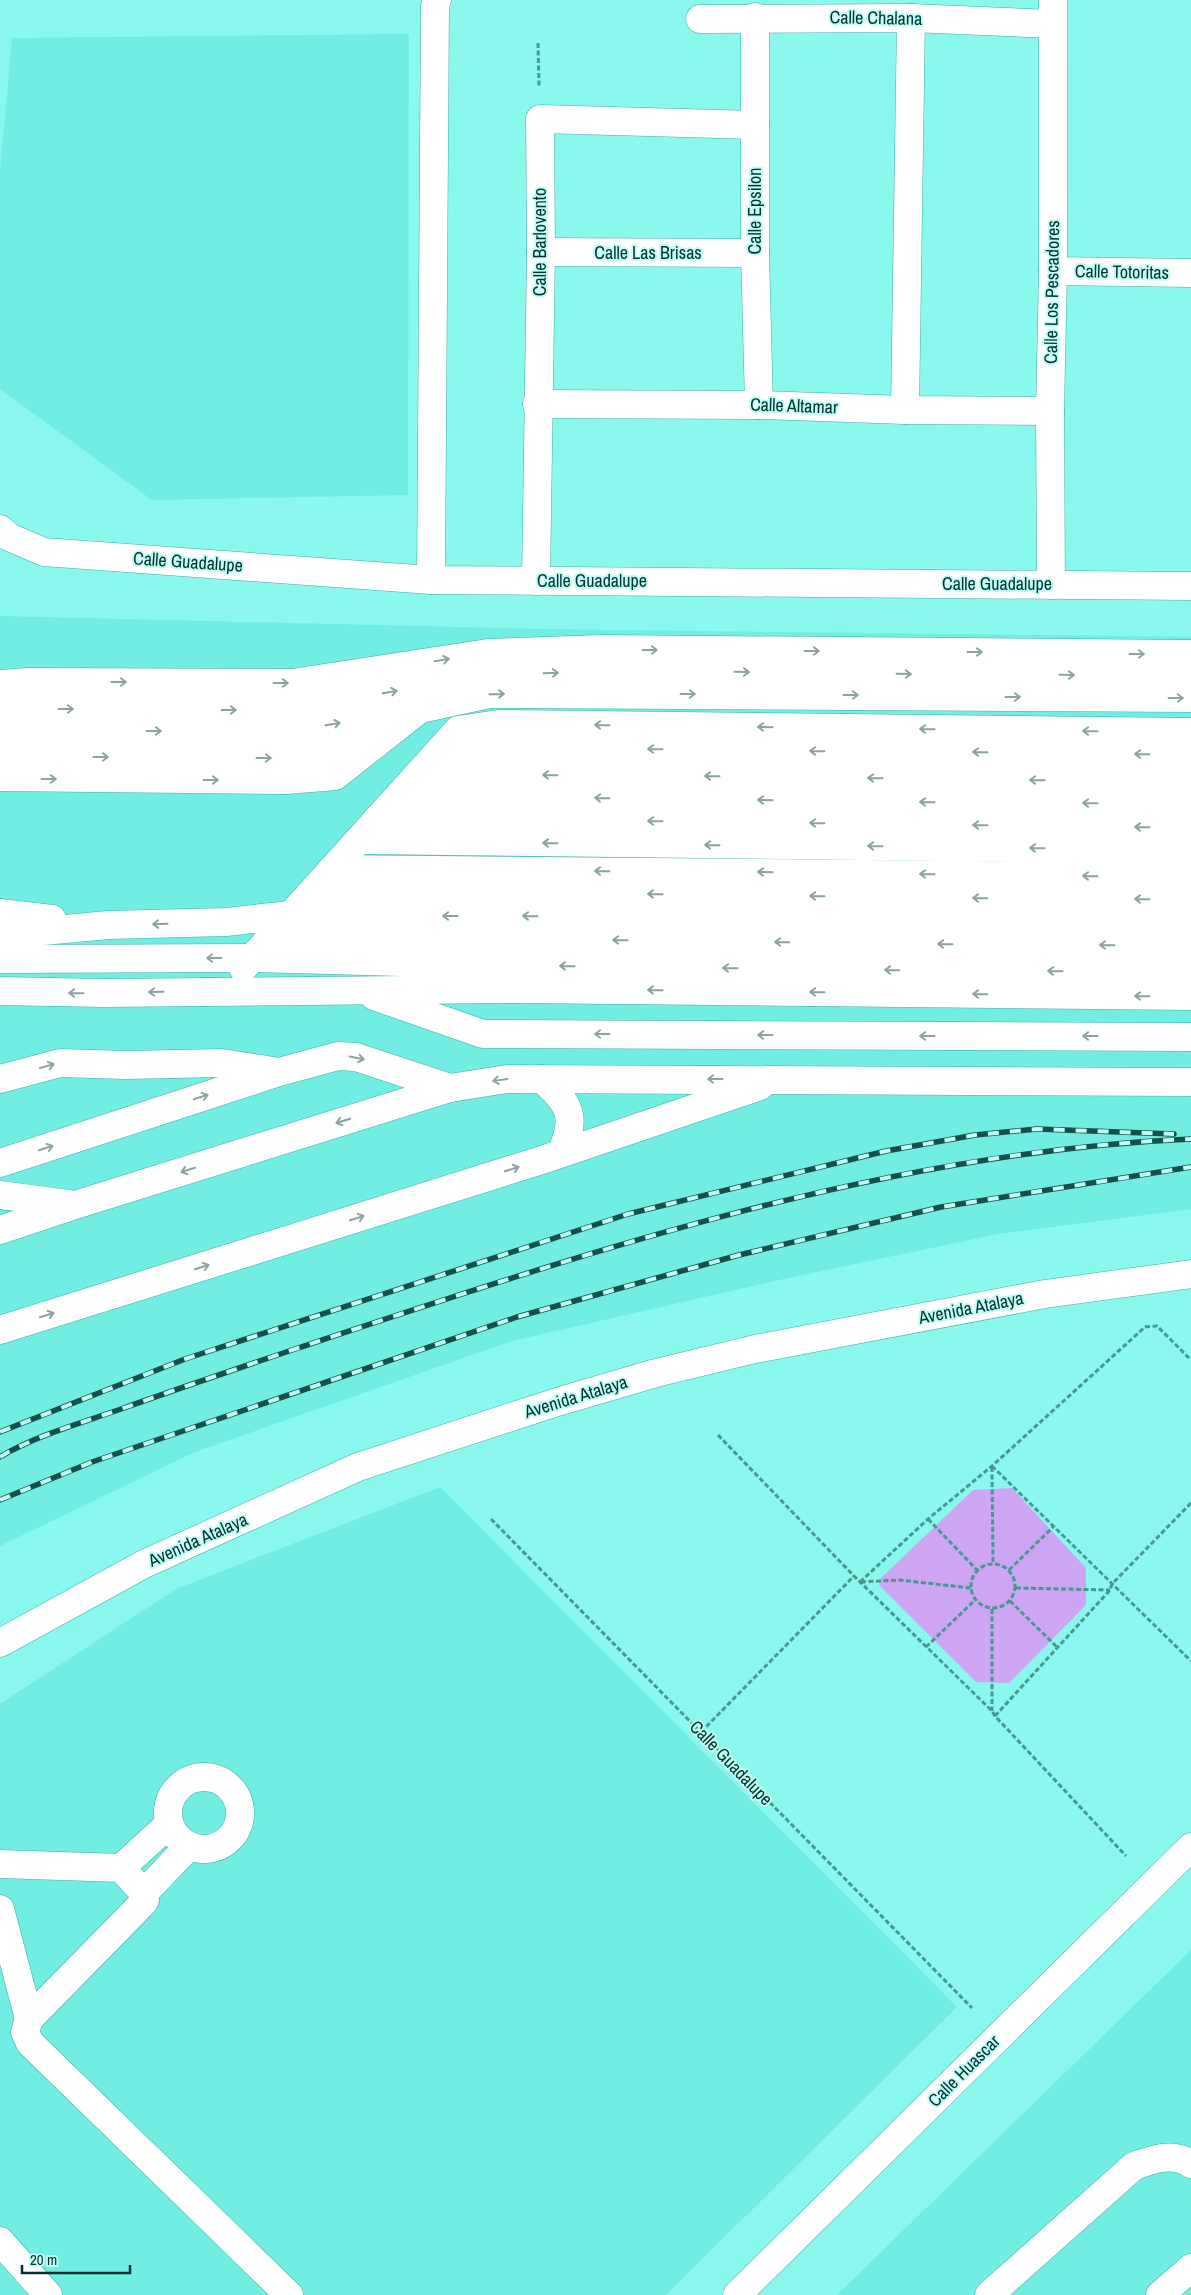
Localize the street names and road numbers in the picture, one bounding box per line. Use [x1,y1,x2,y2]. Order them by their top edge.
street label: Calle Chalana [829,4,923,31]
street label: Calle Epsilon [742,168,767,254]
street label: Calle Barlovento [527,188,552,296]
street label: Calle Los Pescadores [1038,220,1065,364]
street label: Calle Las Brisas [594,240,702,265]
street label: Calle Totoritas [1075,258,1169,285]
street label: Calle Altamar [750,391,838,420]
street label: Calle Guadalupe [132,545,244,578]
street label: Calle Guadalupe [537,568,647,593]
street label: Calle Guadalupe [942,571,1052,596]
street label: Avenida Atalaya [915,1285,1026,1330]
street label: Avenida Atalaya [520,1369,630,1424]
street label: Avenida Atalaya [143,1506,251,1573]
street label: Calle Guadalupe [684,1714,779,1811]
street label: Calle Huascar [922,2029,1005,2112]

